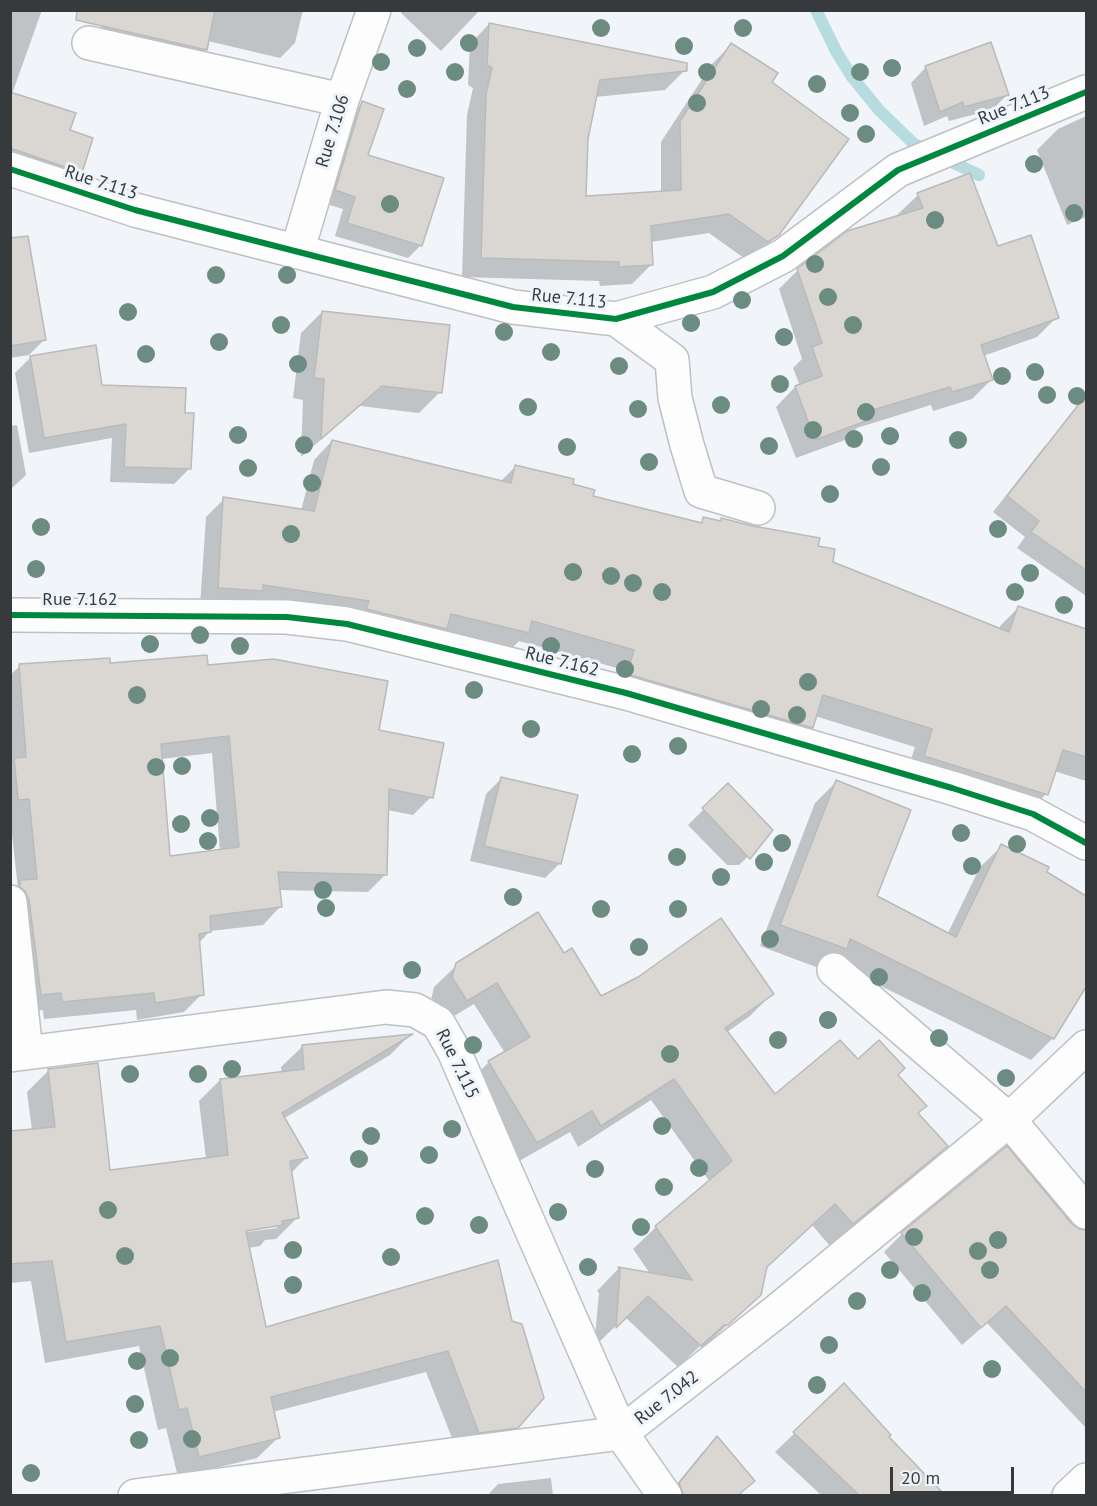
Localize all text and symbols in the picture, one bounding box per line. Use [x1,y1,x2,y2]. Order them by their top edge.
street label: Rue 7.113 [975,82,1053,130]
street label: Rue 7.106 [312,92,354,170]
street label: Rue 7.113 [62,161,140,205]
street label: Rue 7.113 [530,284,608,314]
street label: Rue 7.162 [42,589,118,611]
street label: Rue 7.162 [523,642,601,682]
street label: Rue 7.115 [431,1025,483,1103]
street label: Rue 7.042 [631,1366,703,1430]
scale bar [893,1455,1018,1493]
text: 20 m [901,1466,940,1489]

